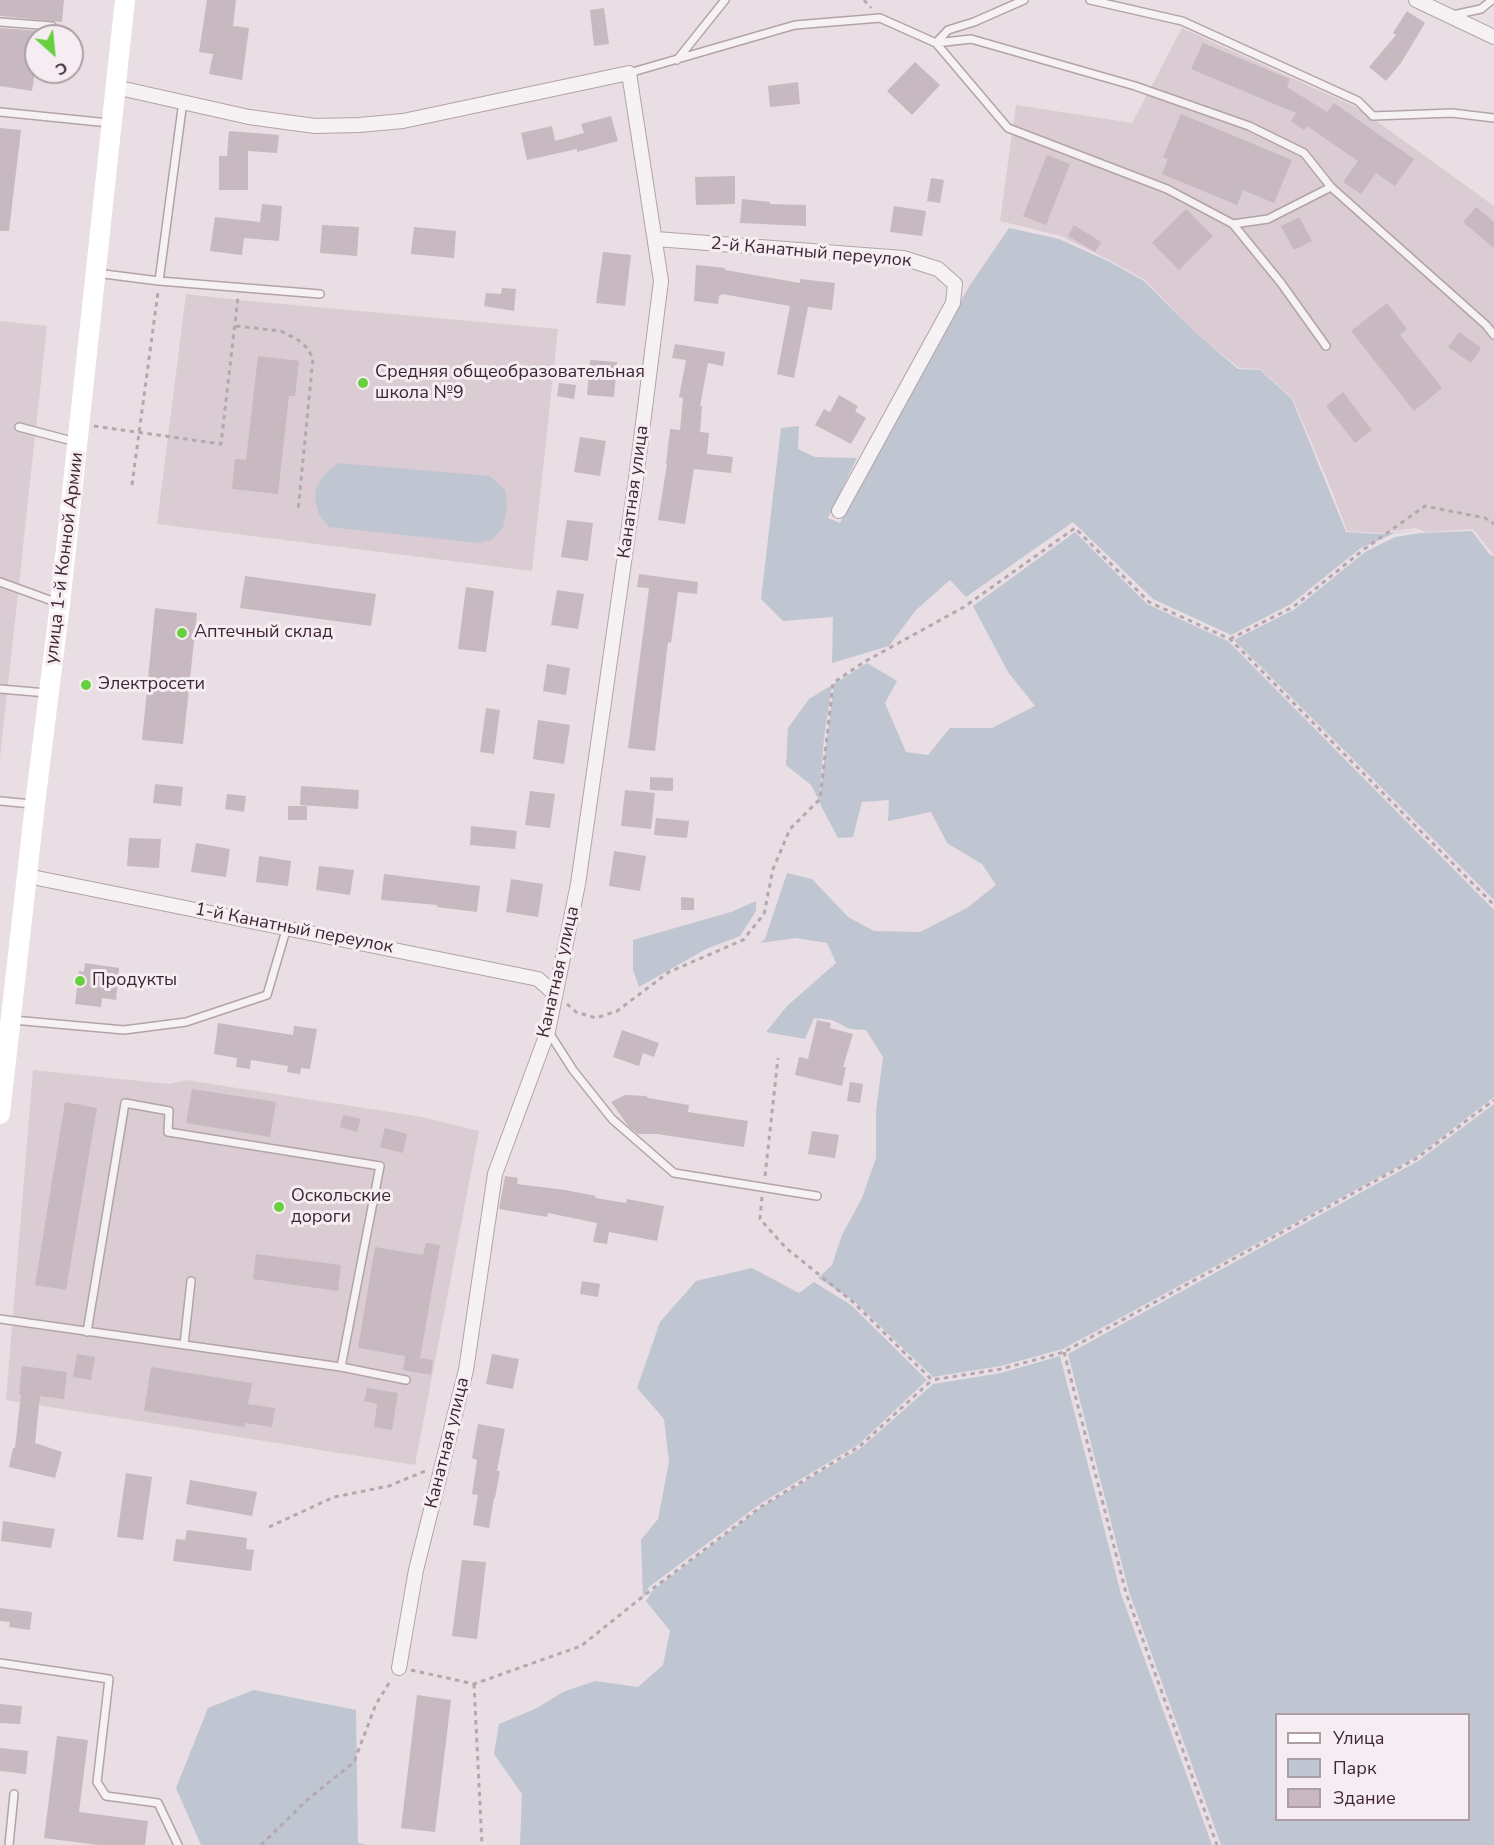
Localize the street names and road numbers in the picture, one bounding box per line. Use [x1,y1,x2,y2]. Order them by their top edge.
street label: 2-й Канатный переулок [710,233,912,273]
street label: Канатная улица [614,424,654,560]
street label: улица 1-й Конной Армии [41,451,89,665]
street label: 1-й Канатный переулок [193,899,395,959]
street label: Канатная улица [533,904,585,1040]
street label: Канатная улица [421,1375,475,1511]

